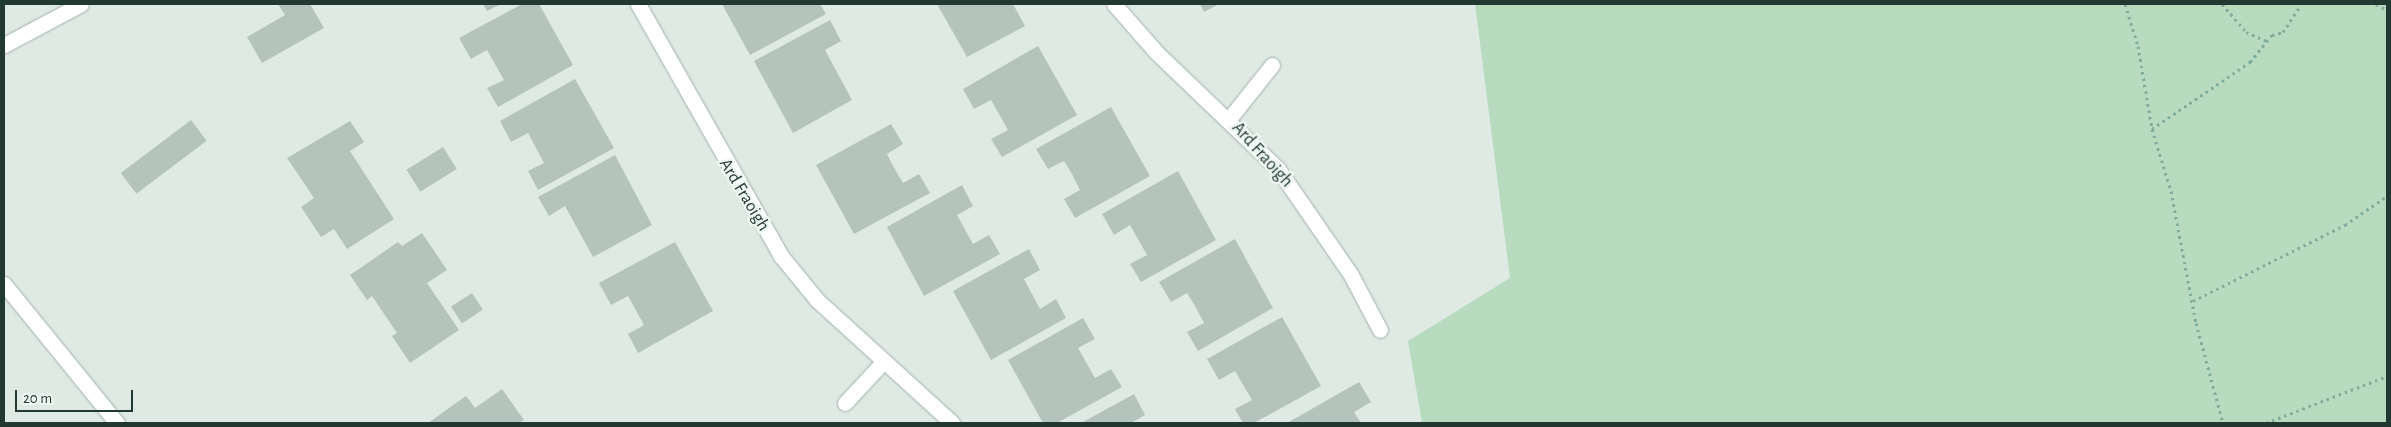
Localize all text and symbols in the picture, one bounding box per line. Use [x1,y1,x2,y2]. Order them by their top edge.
street label: Ard Fraoigh [1227,118,1297,192]
street label: Ard Fraoigh [714,155,774,235]
scale bar [18,380,135,412]
text: 20 m [23,391,52,406]

